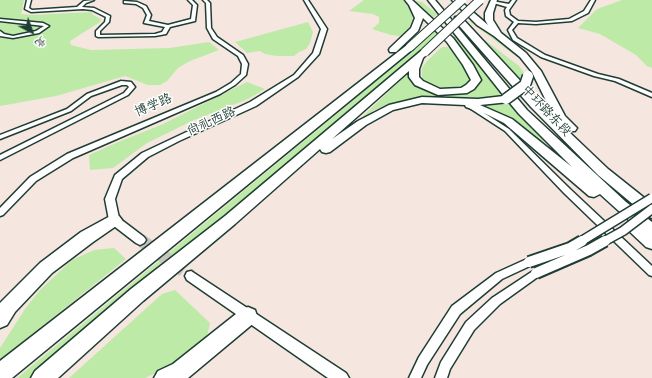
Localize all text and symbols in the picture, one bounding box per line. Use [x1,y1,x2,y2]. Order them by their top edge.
north arrow [12,12,52,52]
text: 北 [30,31,49,51]
street label: 中环路东段 [517,83,573,141]
street label: 博学路 [133,92,175,122]
street label: 尚礼西路 [185,105,239,141]

